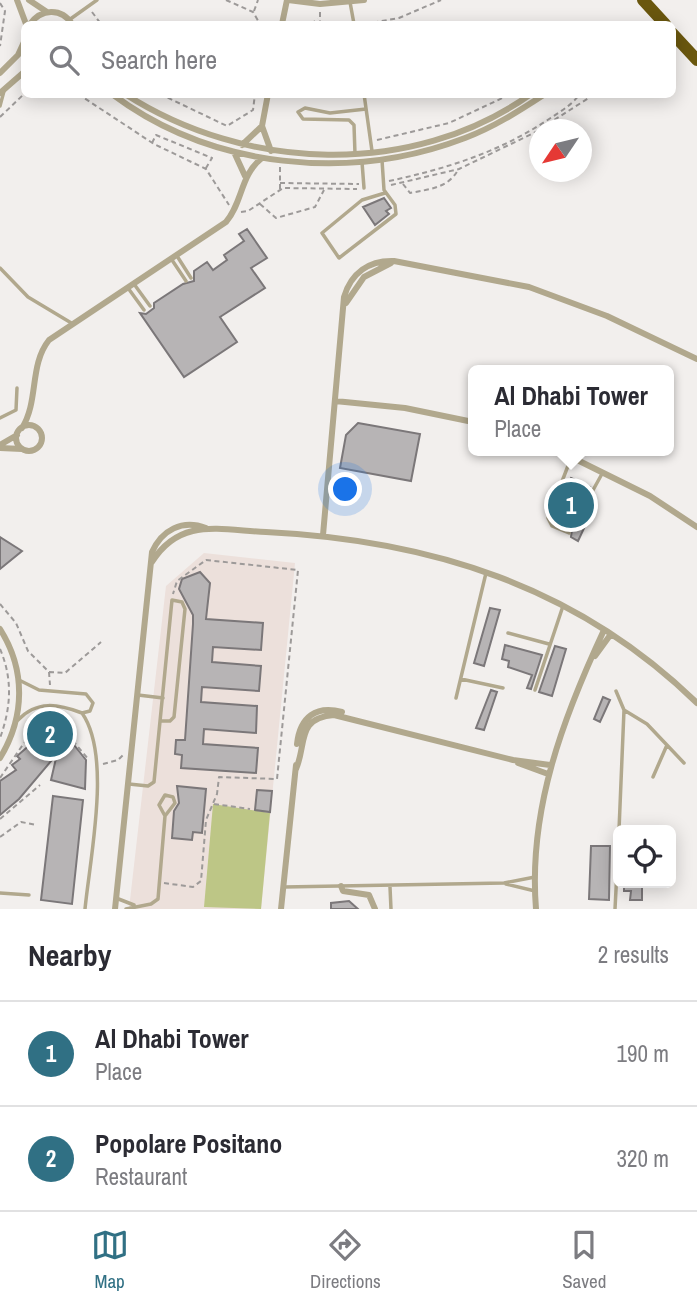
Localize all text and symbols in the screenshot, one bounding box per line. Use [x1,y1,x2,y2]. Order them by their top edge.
search box [21,21,676,98]
icon: search [45,41,83,79]
text: Search here [101,42,217,77]
north arrow [529,119,592,182]
popup [468,365,674,456]
text: Al Dhabi Tower [494,378,648,413]
text: Place [494,413,541,444]
your location [328,472,362,506]
pin: 1 [548,479,594,531]
pin: 2 [27,708,73,760]
map controls [613,825,676,888]
button: locate [613,825,676,888]
text: Nearby [28,935,111,975]
text: 2 results [598,939,669,970]
text: Al Dhabi Tower [95,1021,249,1056]
text: 1 [46,1038,56,1069]
text: 190 m [617,1038,669,1069]
text: Place [95,1056,142,1087]
text: Popolare Positano [95,1126,282,1161]
text: 2 [46,1143,56,1174]
text: 320 m [617,1143,669,1174]
text: Restaurant [95,1161,187,1192]
tab: Map [91,1226,129,1294]
tab: Directions [310,1226,381,1294]
tab: Saved [562,1226,606,1294]

